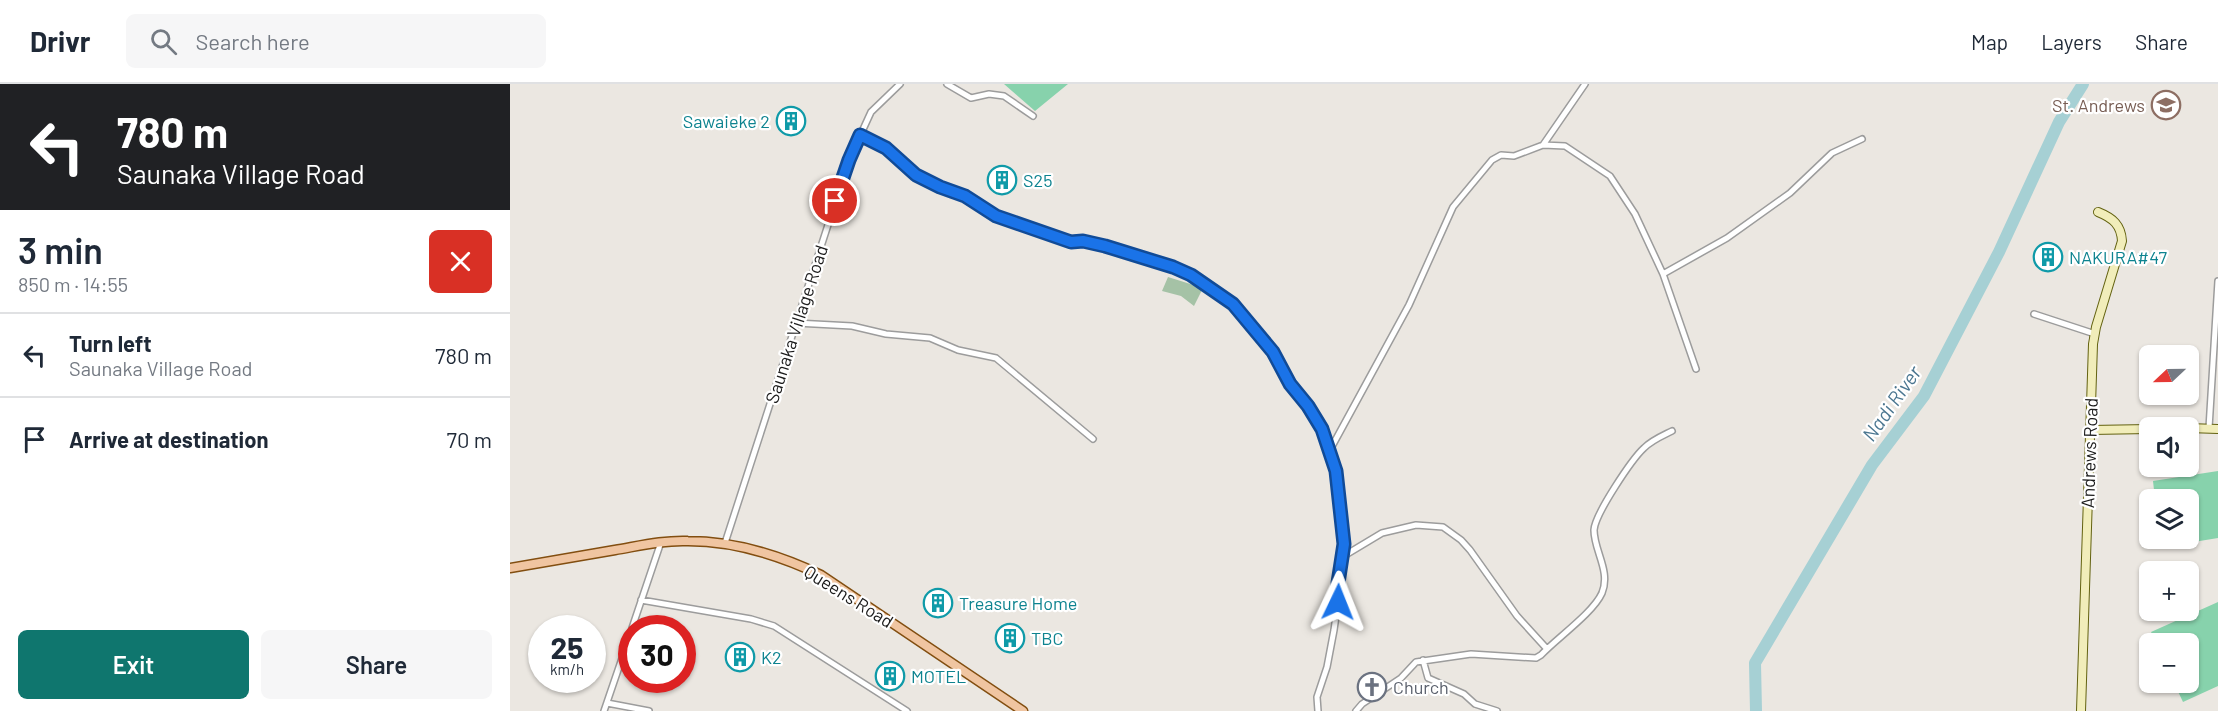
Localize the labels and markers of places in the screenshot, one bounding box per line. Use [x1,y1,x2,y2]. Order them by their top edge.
school or university icon: St. Andrews [2150,89,2182,121]
place label: St. Andrews [2052,94,2145,116]
building icon: Sawaieke 2 [775,105,807,137]
place label: Sawaieke 2 [683,110,770,132]
building icon: S25 [986,164,1018,196]
place label: S25 [1023,169,1052,191]
pin [809,175,860,226]
building icon: NAKURA#47 [2032,241,2064,273]
place label: NAKURA#47 [2069,246,2168,268]
building icon: Treasure Home [922,587,954,619]
place label: Treasure Home [959,592,1077,614]
building icon: TBC [994,622,1026,654]
place label: TBC [1031,627,1063,649]
building icon: K2 [724,641,756,673]
place label: K2 [761,646,782,668]
building icon: MOTEL [874,660,906,692]
place label: MOTEL [911,665,966,687]
church icon: Church [1356,671,1388,703]
place label: Church [1393,676,1449,698]

